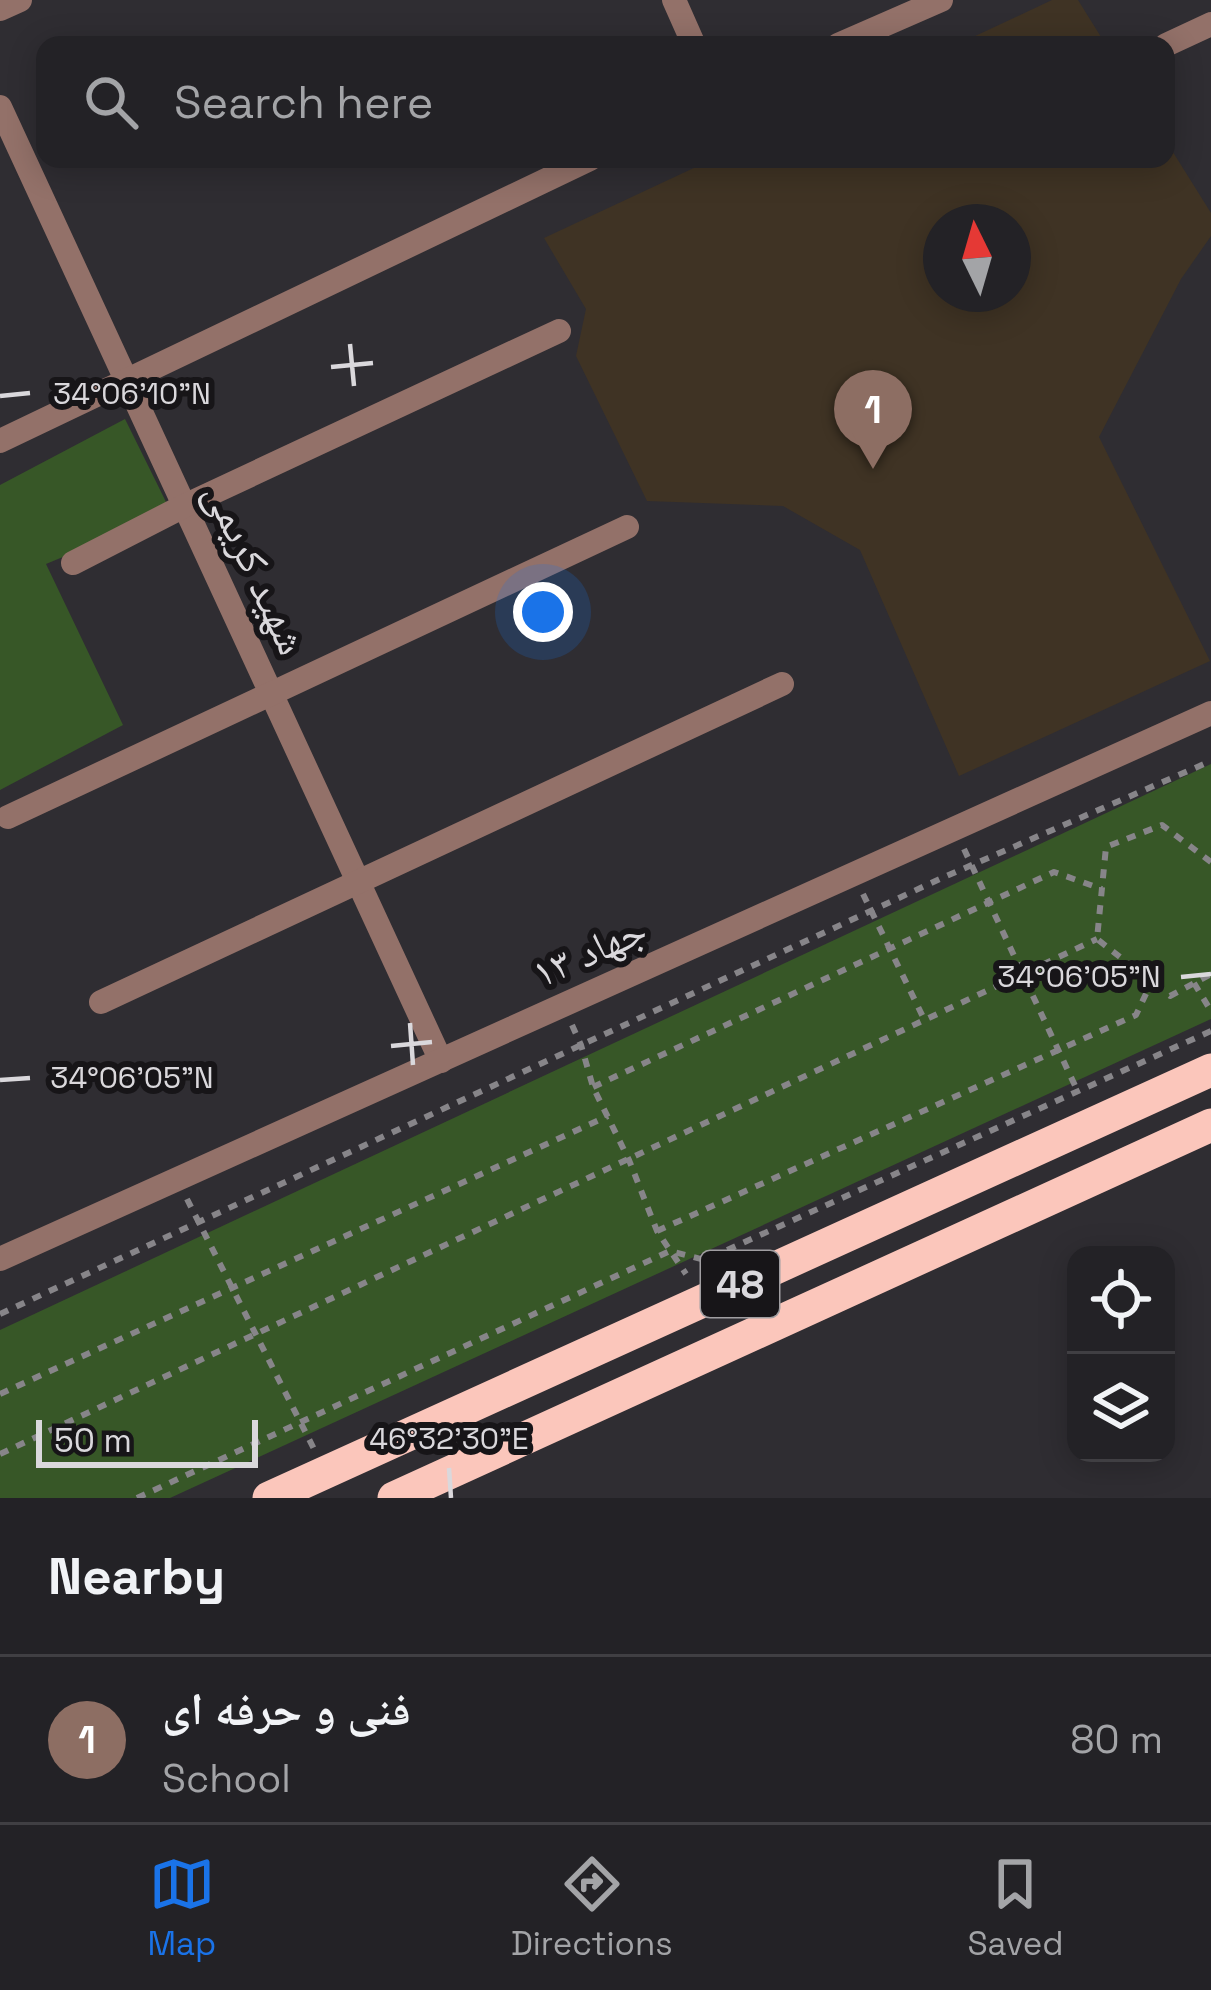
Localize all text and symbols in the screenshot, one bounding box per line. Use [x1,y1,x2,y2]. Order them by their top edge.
search box [36,36,1175,168]
icon: search [78,69,144,135]
text: Search here [174,74,433,131]
north arrow [923,204,1031,312]
pin: 1 [834,370,912,469]
text: 34°06'10"N [53,374,211,413]
street label: شهید کریمی [193,473,319,663]
your location [513,582,573,642]
street label: جهاد ۱۳ [524,903,654,999]
text: 34°06'05"N [997,957,1161,996]
text: 34°06'05"N [50,1058,214,1097]
map controls [1067,1246,1175,1462]
button: locate [1067,1246,1175,1354]
road number: 48 [701,1251,779,1317]
button: layers [1067,1354,1175,1462]
scale bar [36,1414,258,1467]
text: 46°32'30"E [369,1419,529,1458]
text: 50 m [54,1420,132,1462]
text: Nearby [48,1544,225,1609]
text: فنی و حرفه ای [162,1681,411,1738]
text: 1 [78,1715,96,1764]
text: 80 m [1070,1715,1163,1764]
text: School [162,1754,291,1803]
tab: Map [147,1851,216,1965]
tab: Directions [511,1851,673,1965]
tab: Saved [967,1851,1064,1965]

